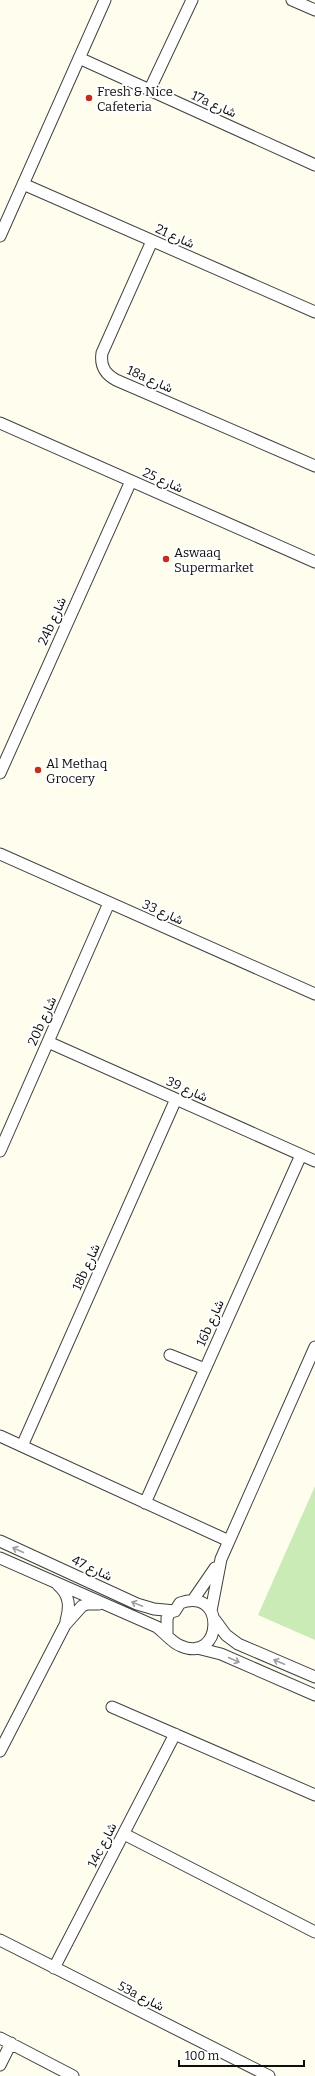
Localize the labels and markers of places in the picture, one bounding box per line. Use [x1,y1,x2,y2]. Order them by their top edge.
place label: Fresh & Nice Cafeteria [97,84,173,114]
marker: Fresh & Nice Cafeteria [84,93,94,103]
place label: Aswaaq Supermarket [174,545,254,575]
marker: Aswaaq Supermarket [161,554,171,564]
place label: Al Methaq Grocery [46,756,108,786]
marker: Al Methaq Grocery [33,765,43,775]

